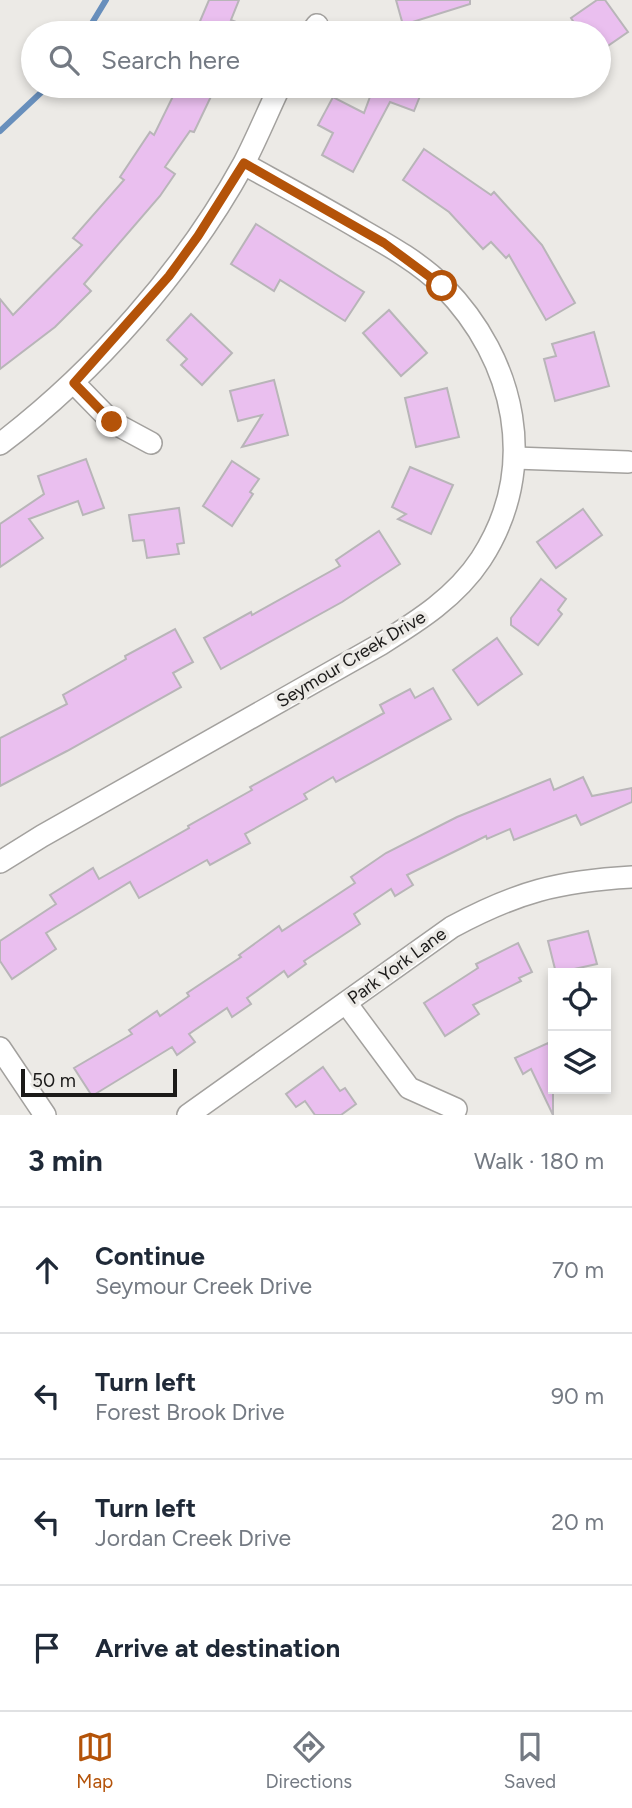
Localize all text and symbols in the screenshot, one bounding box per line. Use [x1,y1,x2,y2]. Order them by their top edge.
search box [21,21,611,98]
icon: search [45,41,83,79]
text: Search here [101,44,240,76]
route start [426,270,457,301]
route end [96,406,127,437]
street label: Seymour Creek Drive [272,606,430,712]
street label: Park York Lane [343,923,451,1009]
map controls [548,968,611,1094]
button: locate [548,968,611,1031]
button: layers [548,1031,611,1094]
scale bar [21,1066,177,1098]
text: 50 m [32,1069,76,1092]
text: 3 min [28,1142,103,1179]
text: Walk · 180 m [474,1147,604,1175]
text: Continue [95,1240,205,1272]
icon: ahead [28,1251,66,1289]
text: 70 m [552,1256,604,1284]
text: Seymour Creek Drive [95,1272,312,1300]
text: Turn left [95,1366,196,1398]
icon: left [28,1377,66,1415]
text: 90 m [551,1382,604,1410]
text: Forest Brook Drive [95,1398,285,1426]
text: Turn left [95,1492,196,1524]
icon: left [28,1503,66,1541]
text: 20 m [551,1508,604,1536]
text: Jordan Creek Drive [95,1524,291,1552]
icon: arrive [28,1629,66,1667]
text: Arrive at destination [95,1632,340,1664]
tab: Map [76,1728,114,1793]
tab: Directions [265,1728,352,1793]
tab: Saved [504,1728,556,1793]

